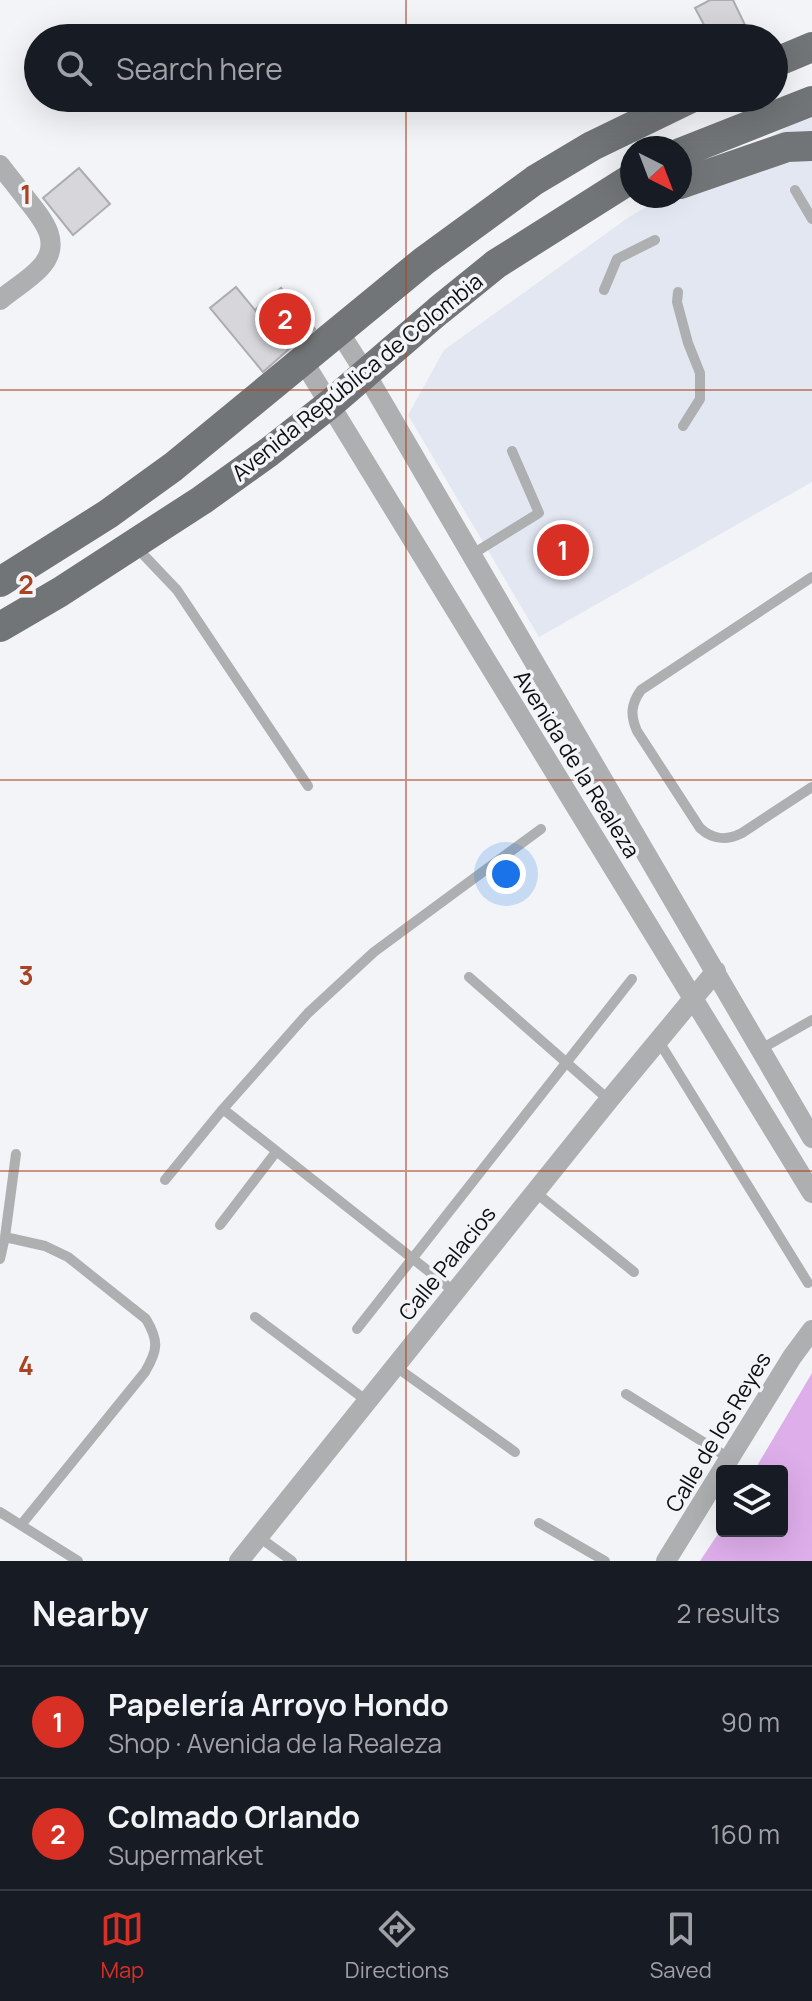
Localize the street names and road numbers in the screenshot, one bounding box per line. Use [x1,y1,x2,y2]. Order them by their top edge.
street label: Avenida República de Colombia [225,266,489,488]
street label: Avenida de la Realeza [507,664,647,864]
street label: Calle Palacios [392,1199,502,1327]
street label: Calle de los Reyes [658,1346,778,1518]

